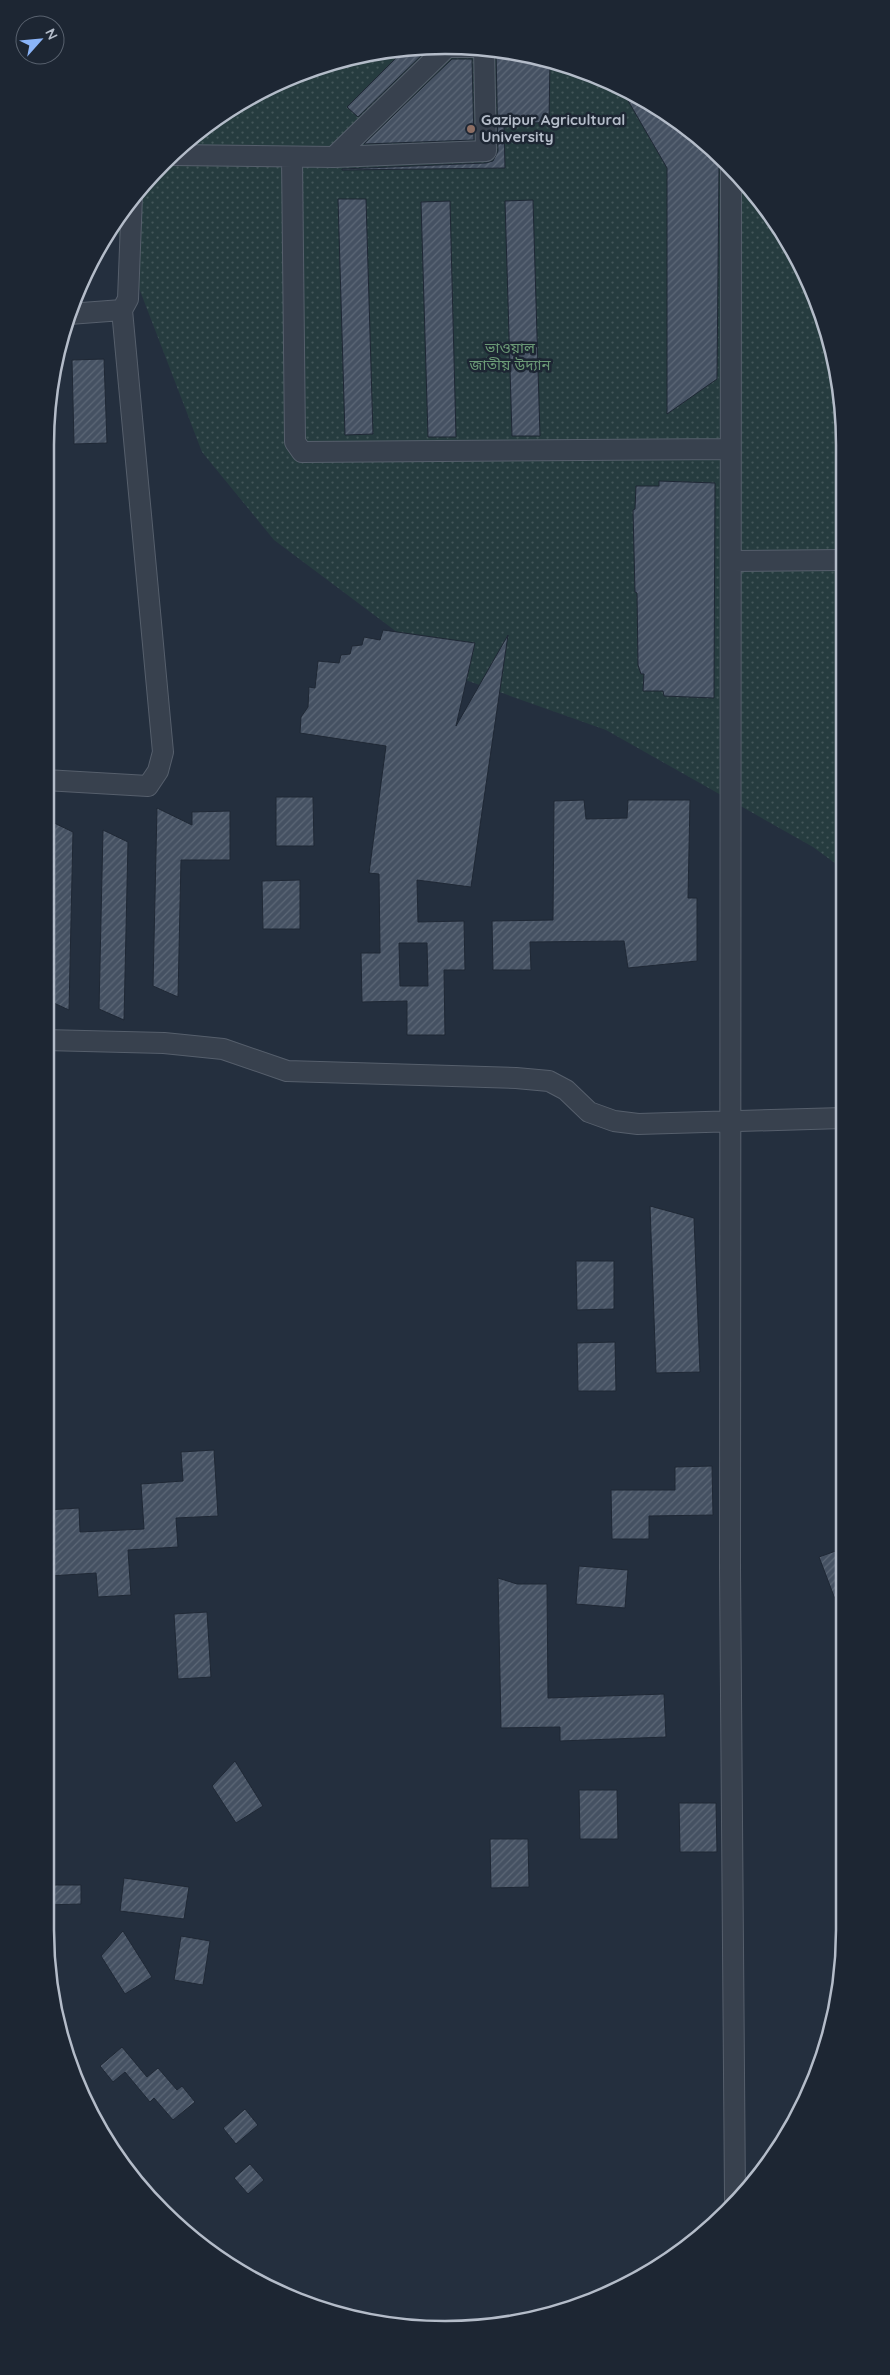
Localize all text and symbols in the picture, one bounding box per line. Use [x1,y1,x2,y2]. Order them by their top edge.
north arrow [15,15,65,65]
text: N [41,25,62,43]
place label: Gazipur Agricultural University [481,110,625,146]
marker: Gazipur Agricultural University [465,123,477,135]
park label: ভাওয়াল জাতীয় উদ্যান [468,338,551,374]

